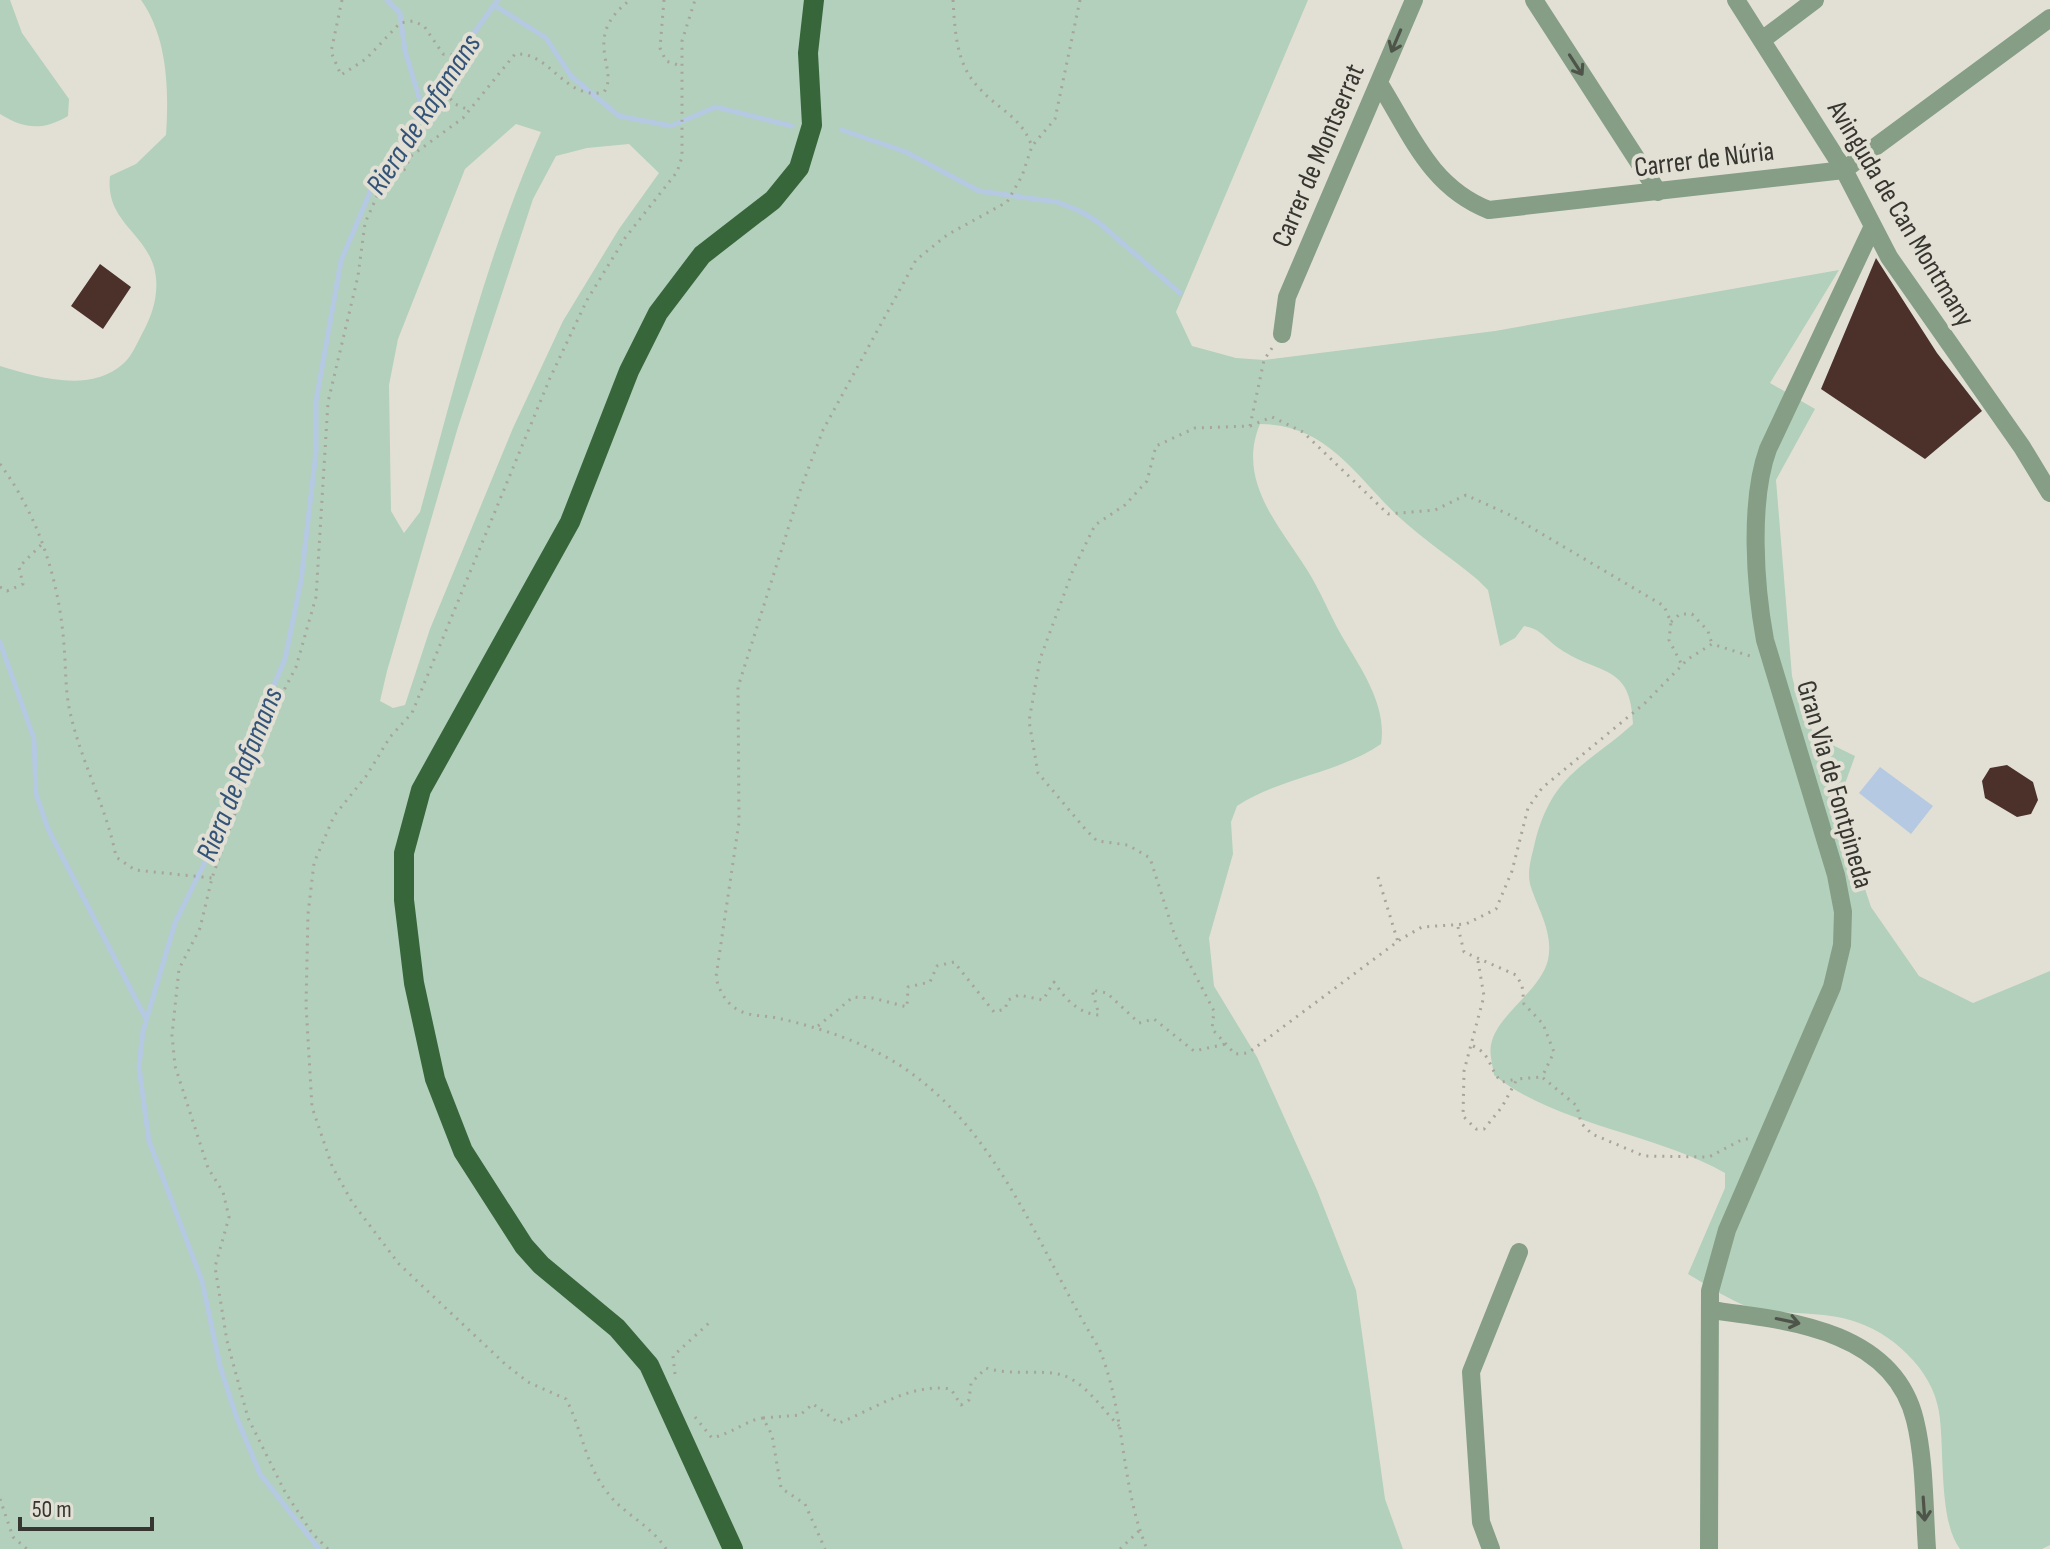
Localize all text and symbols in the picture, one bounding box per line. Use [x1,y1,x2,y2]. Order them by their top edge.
water label: Riera de Rafamans [359,27,489,201]
one-way arrow [1388,28,1403,53]
one-way arrow [1568,54,1584,76]
street label: Carrer de Montserrat [1265,59,1372,252]
street label: Avinguda de Can Montmany [1820,94,1981,333]
street label: Carrer de Núria [1632,135,1776,184]
street label: Gran Via de Fontpineda [1789,677,1880,892]
water label: Riera de Rafamans [189,682,291,866]
one-way arrow [1774,1314,1800,1329]
scale bar [20,1481,152,1531]
text: 50 m [32,1495,72,1524]
one-way arrow [1917,1495,1932,1522]

